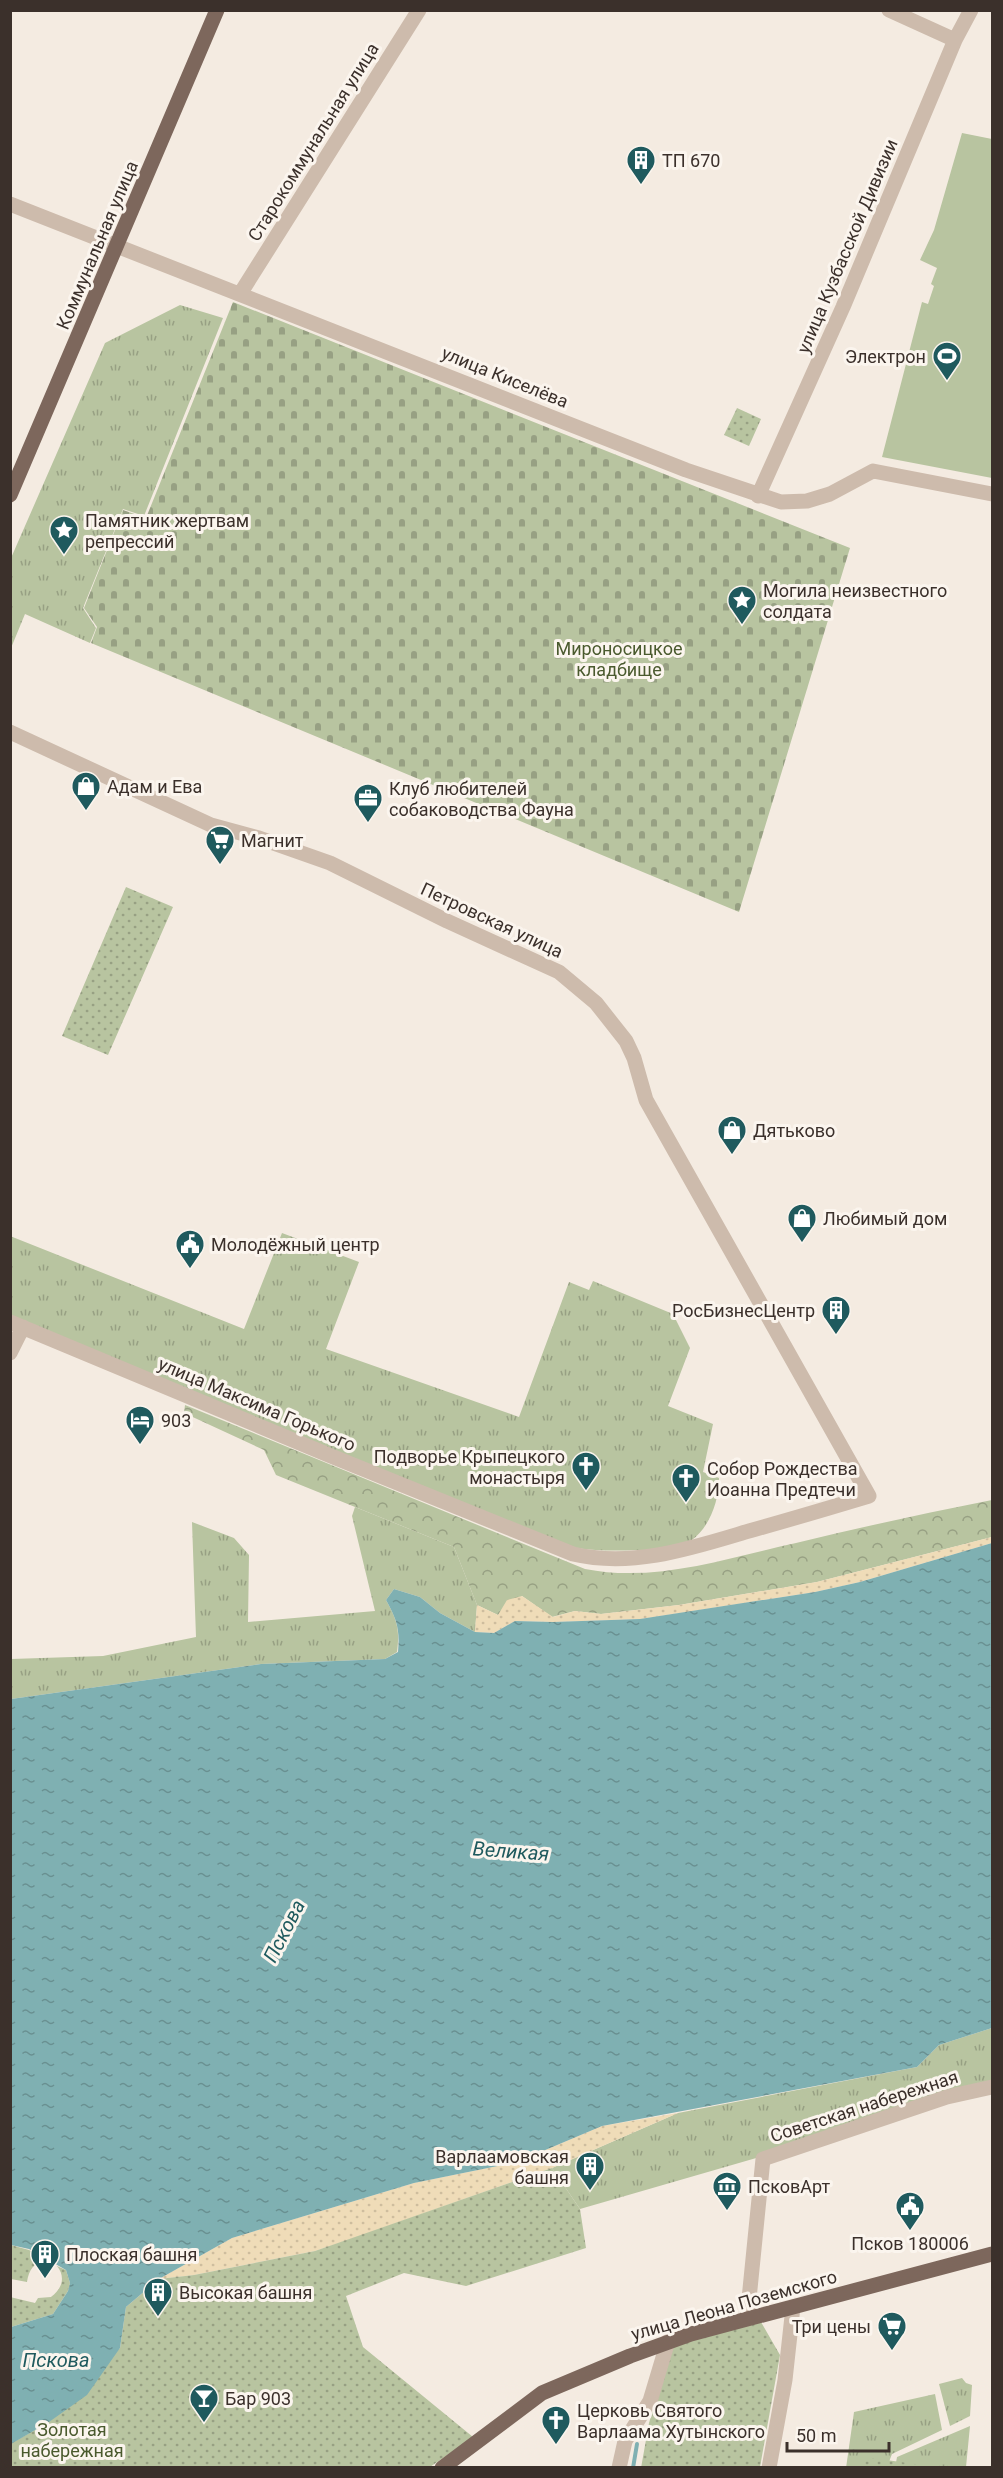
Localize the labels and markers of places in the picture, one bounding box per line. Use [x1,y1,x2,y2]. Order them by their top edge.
building icon: ТП 670 [625,144,657,186]
place label: ТП 670 [662,150,720,171]
sports icon: Электрон [931,340,963,382]
place label: Электрон [845,346,926,367]
place label: Памятник жертвам репрессий [85,510,249,552]
place icon: Памятник жертвам репрессий [48,514,80,556]
place label: Могила неизвестного солдата [763,580,947,622]
place icon: Могила неизвестного солдата [726,584,758,626]
shop icon: Адам и Ева [70,770,102,812]
place label: Адам и Ева [107,776,202,797]
place label: Клуб любителей собаководства Фауна [389,778,574,820]
office icon: Клуб любителей собаководства Фауна [352,782,384,824]
supermarket icon: Магнит [204,824,236,866]
place label: Магнит [241,830,304,851]
shop icon: Дятьково [716,1114,748,1156]
place label: Дятьково [753,1120,835,1141]
shop icon: Любимый дом [786,1202,818,1244]
place label: Любимый дом [823,1208,947,1229]
public building icon: Молодёжный центр [174,1228,206,1270]
place label: Молодёжный центр [211,1234,380,1255]
building icon: РосБизнесЦентр [820,1294,852,1336]
place label: РосБизнесЦентр [672,1300,815,1321]
hotel icon: 903 [124,1404,156,1446]
place label: 903 [161,1410,191,1431]
place label: Подворье Крыпецкого монастыря [374,1446,565,1488]
church icon: Подворье Крыпецкого монастыря [570,1450,602,1492]
place label: Собор Рождества Иоанна Предтечи [707,1458,857,1500]
church icon: Собор Рождества Иоанна Предтечи [670,1462,702,1504]
place label: Варлаамовская башня [435,2146,569,2188]
building icon: Варлаамовская башня [574,2150,606,2192]
museum icon: ПсковАрт [711,2170,743,2212]
place label: ПсковАрт [748,2176,831,2197]
public building icon: Псков 180006 [894,2190,926,2232]
place label: Псков 180006 [851,2233,969,2254]
building icon: Плоская башня [29,2238,61,2280]
place label: Плоская башня [66,2244,197,2265]
building icon: Высокая башня [142,2276,174,2318]
place label: Высокая башня [179,2282,312,2303]
supermarket icon: Три цены [876,2310,908,2352]
place label: Три цены [792,2316,871,2337]
bar icon: Бар 903 [188,2382,220,2424]
place label: Бар 903 [225,2388,291,2409]
place label: Церковь Святого Варлаама Хутынского [577,2400,765,2442]
church icon: Церковь Святого Варлаама Хутынского [540,2404,572,2446]

